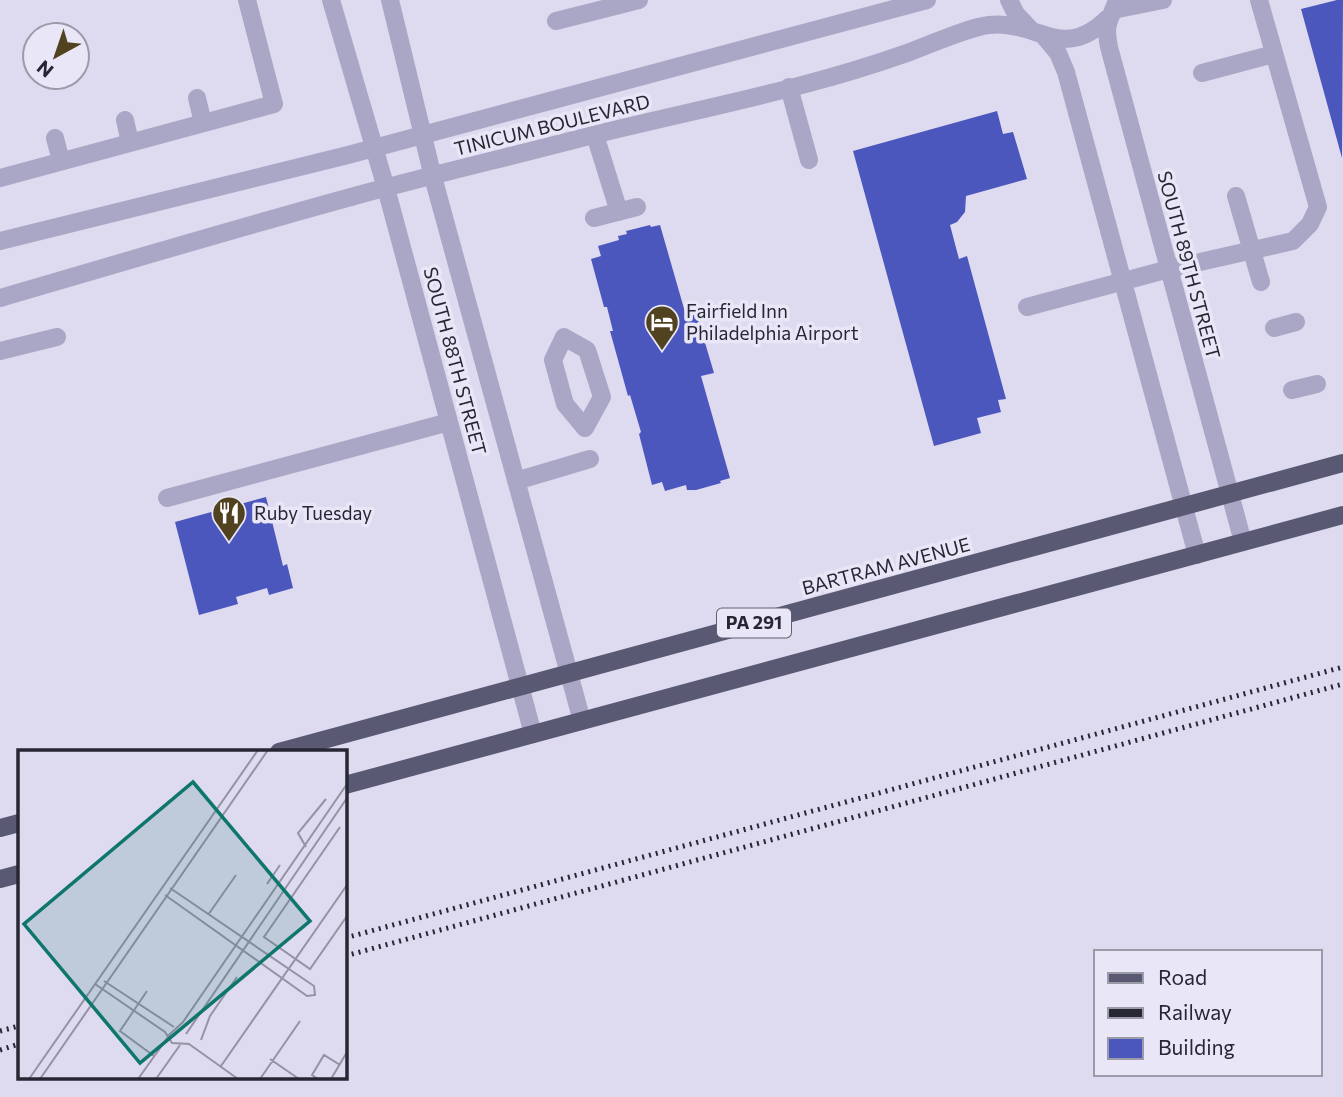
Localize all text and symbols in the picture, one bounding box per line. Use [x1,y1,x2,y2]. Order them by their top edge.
north arrow [21,21,91,91]
text: N [32,56,58,83]
street label: TINICUM BOULEVARD [452,89,652,160]
street label: SOUTH 89TH STREET [1153,168,1226,361]
street label: SOUTH 88TH STREET [419,264,492,457]
place label: Fairfield Inn Philadelphia Airport [686,299,859,344]
hotel icon: Fairfield Inn Philadelphia Airport [643,303,681,352]
restaurant icon: Ruby Tuesday [210,494,248,543]
place label: Ruby Tuesday [254,501,372,524]
street label: BARTRAM AVENUE [799,532,972,599]
road number: PA 291 [717,608,791,638]
inset map [18,750,346,1080]
legend [1094,950,1322,1076]
text: Road [1158,964,1207,989]
text: Railway [1158,999,1232,1024]
text: Building [1158,1034,1235,1059]

